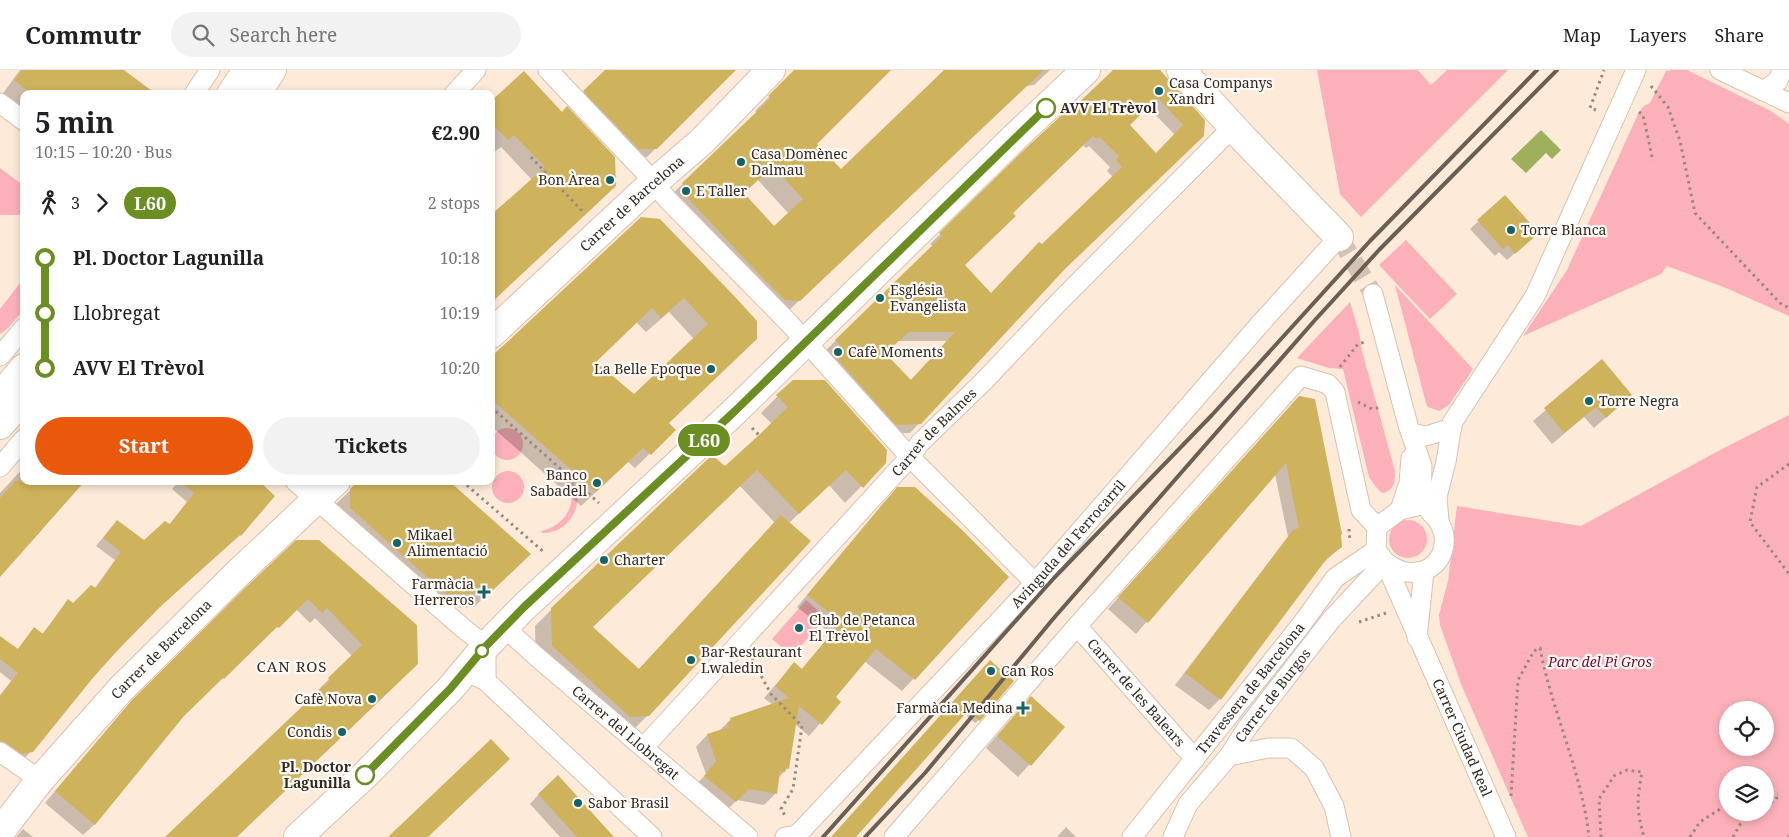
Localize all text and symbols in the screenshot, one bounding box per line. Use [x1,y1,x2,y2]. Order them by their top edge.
search box [171,12,521,57]
text: Commutr [25,18,141,51]
icon: search [189,21,217,49]
text: Search here [229,22,337,48]
text: Map [1563,23,1601,47]
text: Layers [1629,23,1687,47]
text: Share [1715,23,1764,47]
place label: Casa Companys Xandri [1169,73,1273,108]
marker: Casa Companys Xandri [1153,85,1165,97]
marker: AVV El Trèvol [1036,98,1056,118]
place label: AVV El Trèvol [1060,98,1157,117]
text: 5 min [35,103,114,141]
text: €2.90 [432,120,480,146]
text: 10:15 – 10:20 · Bus [35,141,172,163]
place label: Casa Domènec Dalmau [751,144,848,179]
street label: Carrer de Barcelona [575,151,688,255]
marker: Casa Domènec Dalmau [735,156,747,168]
place label: Bon Àrea [538,170,600,189]
marker: Bon Àrea [604,174,616,186]
place label: E Taller [696,181,748,200]
marker: E Taller [680,185,692,197]
icon: walk [35,189,63,217]
icon: forward [88,189,116,217]
text: L60 [134,191,166,215]
text: 3 [71,192,80,214]
text: 2 stops [428,192,480,214]
place label: Torre Blanca [1521,220,1607,239]
marker: Torre Blanca [1505,224,1517,236]
text: Pl. Doctor Lagunilla [73,245,264,271]
text: 10:18 [440,247,480,269]
place label: Església Evangelista [890,280,967,315]
marker: Església Evangelista [874,292,886,304]
text: Llobregat [73,300,160,326]
text: 10:19 [440,302,480,324]
place label: Cafè Moments [848,342,943,361]
marker: Cafè Moments [832,346,844,358]
text: AVV El Trèvol [73,355,204,381]
text: 10:20 [440,357,480,379]
place label: La Belle Epoque [594,359,701,378]
marker: La Belle Epoque [705,363,717,375]
street label: Carrer de Balmes [887,384,980,480]
place label: Torre Negra [1599,391,1679,410]
marker: Torre Negra [1583,395,1595,407]
button: Start [35,417,253,475]
button: Tickets [263,417,480,475]
line badge: L60 [675,424,733,456]
text: L60 [688,428,720,452]
place label: Banco Sabadell [530,465,588,500]
street label: Avinguda del Ferrocarril [1006,475,1130,612]
marker: Banco Sabadell [591,477,603,489]
place label: Mikael Alimentació [407,525,488,560]
marker: Mikael Alimentació [391,537,403,549]
place label: Charter [614,550,665,569]
marker: Charter [598,554,610,566]
place label: Farmàcia Herreros [411,574,474,609]
marker: Farmàcia Herreros [478,586,490,598]
street label: Carrer de Barcelona [106,595,215,703]
place label: Club de Petanca El Trèvol [809,610,915,645]
street label: Travessera de Barcelona [1192,618,1309,758]
marker: Club de Petanca El Trèvol [793,622,805,634]
street label: Carrer de les Balears [1083,634,1190,750]
place label: Bar-Restaurant Lwaledin [701,642,802,677]
unlabelled marker [475,644,489,658]
street label: Carrer de Burgos [1230,644,1314,746]
park label: Parc del Pi Gros [1547,652,1652,671]
marker: Bar-Restaurant Lwaledin [685,654,697,666]
district label: CAN ROS [257,656,327,676]
place label: Can Ros [1001,661,1054,680]
marker: Can Ros [985,665,997,677]
street label: Carrer Ciudad Real [1428,675,1497,800]
street label: Carrer del Llobregat [568,681,684,784]
place label: Cafè Nova [294,689,362,708]
marker: Cafè Nova [366,693,378,705]
place label: Farmàcia Medina [896,698,1013,717]
map controls [1719,701,1774,821]
button: locate [1719,701,1774,756]
marker: Farmàcia Medina [1017,702,1029,714]
place label: Condis [287,722,332,741]
marker: Condis [336,726,348,738]
place label: Pl. Doctor Lagunilla [281,757,352,792]
marker: Pl. Doctor Lagunilla [355,765,375,785]
button: layers [1719,766,1774,821]
place label: Sabor Brasil [588,793,670,812]
marker: Sabor Brasil [572,797,584,809]

